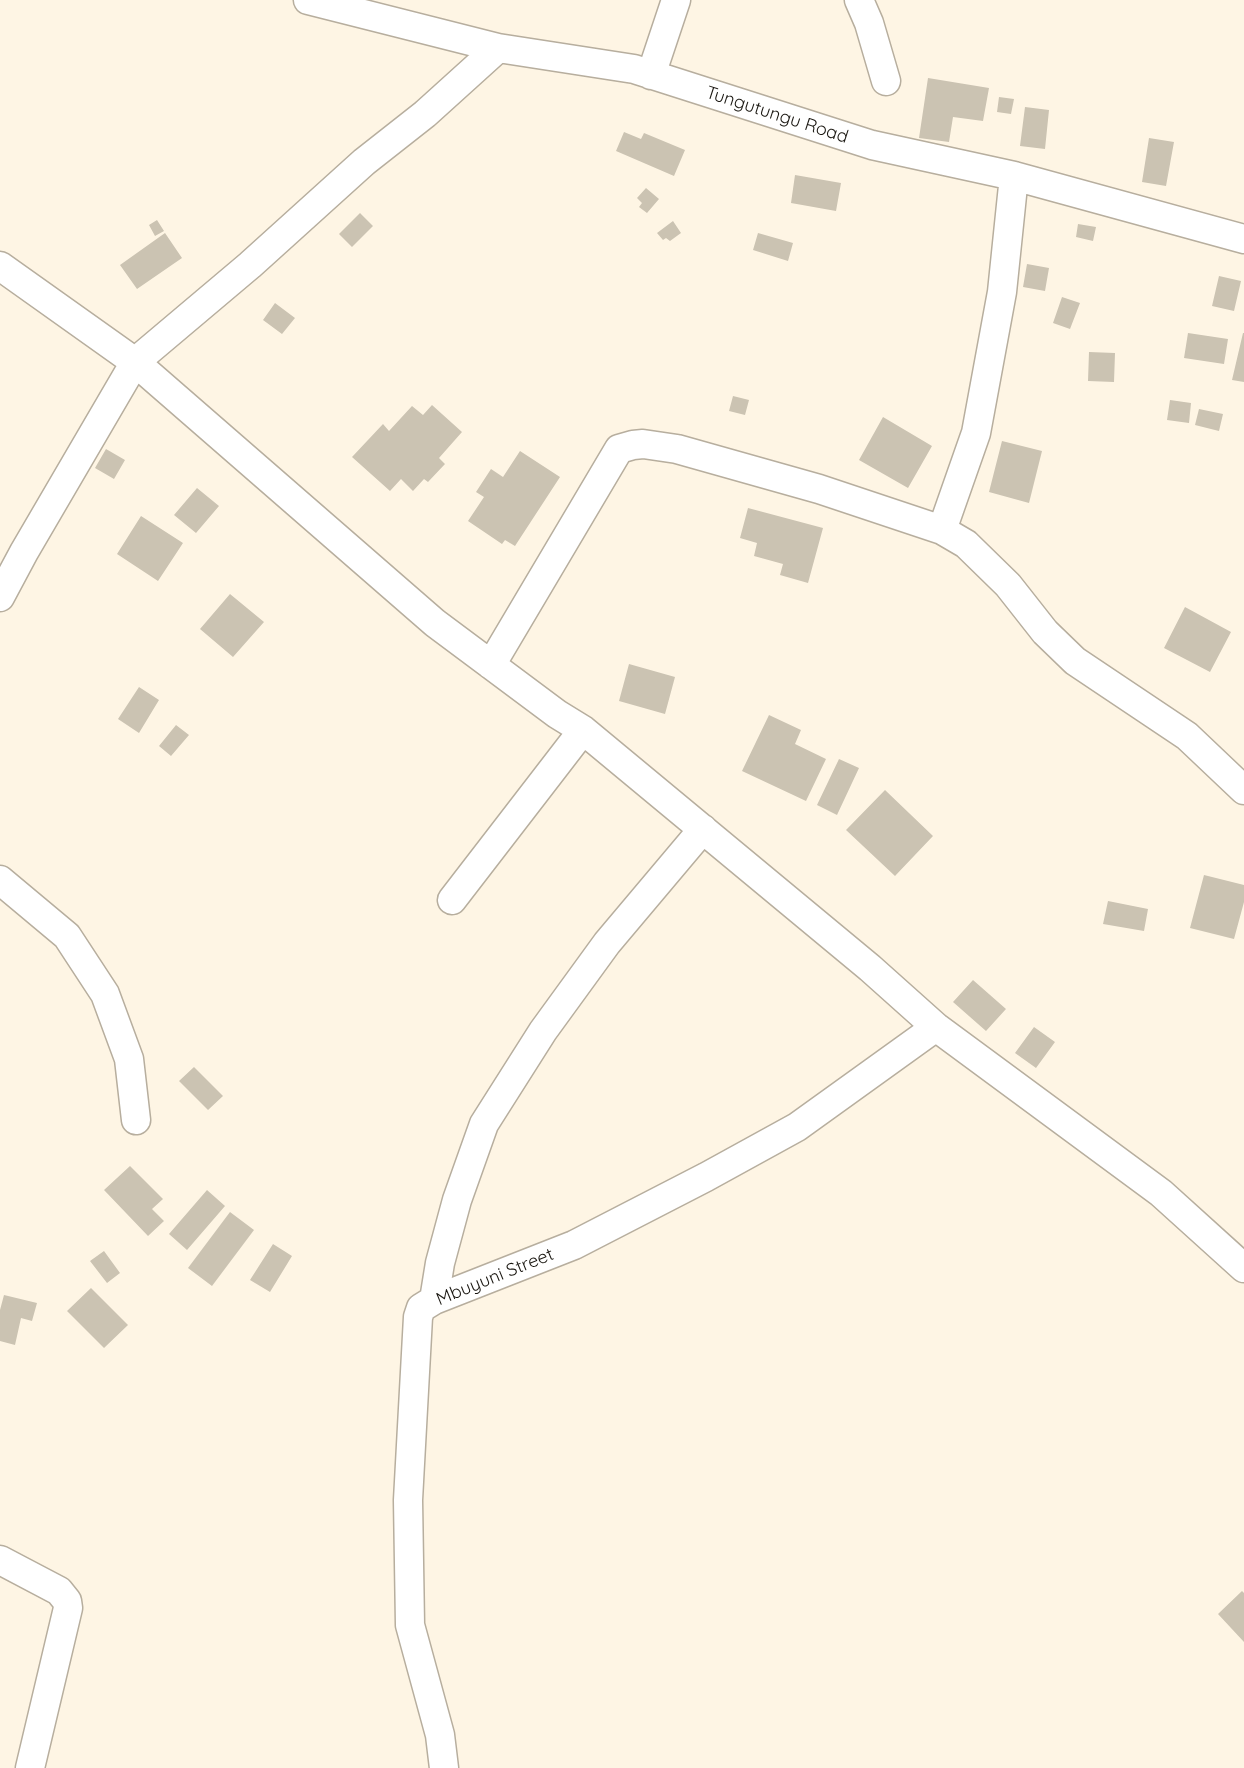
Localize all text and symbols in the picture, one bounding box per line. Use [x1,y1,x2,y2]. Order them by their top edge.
street label: Tungutungu Road [703,82,851,148]
street label: Mbuyuni Street [433,1244,557,1310]

